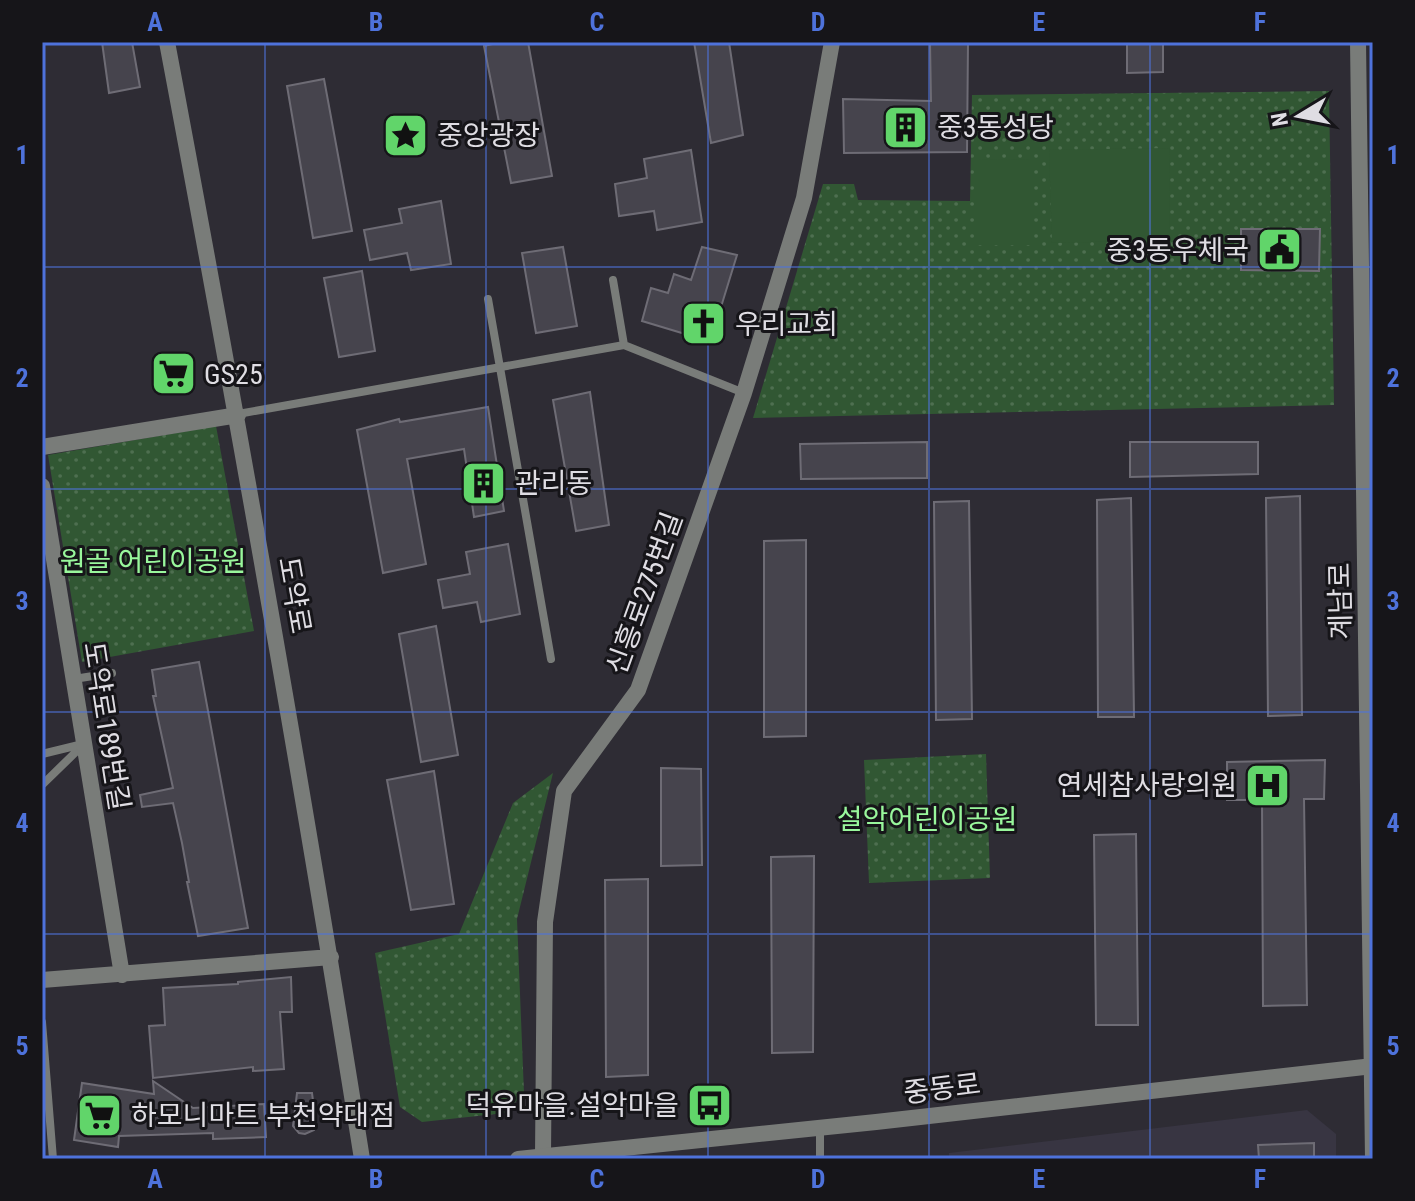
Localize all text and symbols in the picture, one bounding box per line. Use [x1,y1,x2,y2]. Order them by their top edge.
text: A [147,7,163,37]
text: B [369,7,383,37]
text: C [590,7,605,37]
text: D [811,7,825,37]
text: E [1033,7,1046,37]
text: F [1254,7,1266,37]
north arrow [1259,76,1339,156]
building icon: 중3동성당 [882,103,930,151]
place icon: 중앙광장 [382,111,430,159]
place label: 중3동성당 [937,111,1054,144]
text: N [1266,111,1293,128]
place label: 중앙광장 [437,119,540,152]
text: 1 [15,140,29,170]
text: 1 [1386,140,1400,170]
public building icon: 중3동우체국 [1256,226,1304,274]
place label: 중3동우체국 [1106,234,1249,267]
church icon: 우리교회 [680,300,728,348]
place label: 우리교회 [735,308,838,341]
supermarket icon: GS25 [149,350,197,398]
place label: GS25 [204,358,263,391]
text: 2 [15,363,29,393]
text: 2 [1386,363,1400,393]
building icon: 관리동 [460,459,508,507]
place label: 관리동 [515,467,592,500]
street label: 신흥로275번길 [600,508,689,679]
park label: 원골 어린이공원 [60,545,246,578]
street label: 도약로 [272,554,317,636]
street label: 계남로 [1323,562,1358,640]
text: 3 [15,586,29,616]
text: 3 [1386,586,1400,616]
street label: 도약로189번길 [77,639,136,813]
hospital icon: 연세참사랑의원 [1244,761,1292,809]
place label: 연세참사랑의원 [1057,769,1237,802]
park label: 설악어린이공원 [837,803,1017,836]
text: 4 [15,808,29,838]
text: 4 [1386,808,1400,838]
text: 5 [15,1031,29,1061]
text: 5 [1386,1031,1400,1061]
street label: 중동로 [902,1067,982,1110]
bus stop icon: 덕유마을.설악마을 [686,1081,734,1129]
place label: 덕유마을.설악마을 [466,1089,679,1122]
supermarket icon: 하모니마트 부천약대점 [76,1091,124,1139]
place label: 하모니마트 부천약대점 [131,1099,395,1132]
text: A [147,1164,163,1194]
text: B [369,1164,383,1194]
text: C [590,1164,605,1194]
text: D [811,1164,825,1194]
text: E [1033,1164,1046,1194]
text: F [1254,1164,1266,1194]

